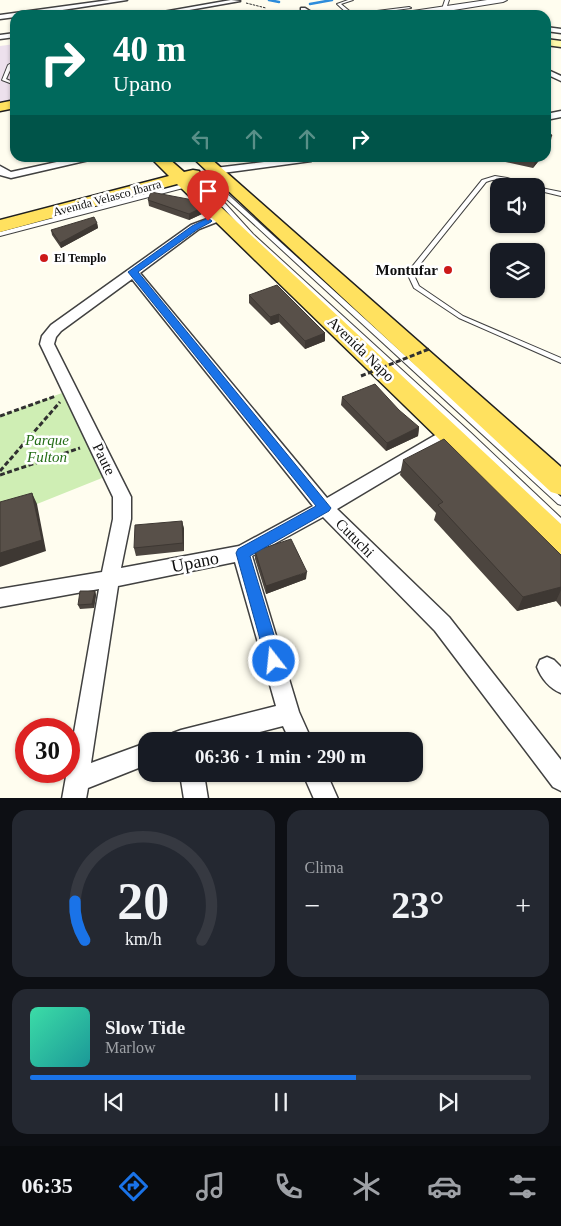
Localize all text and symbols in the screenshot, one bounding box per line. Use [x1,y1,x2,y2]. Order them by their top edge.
icon: right [30,30,95,95]
text: 40 m [113,30,186,69]
text: Upano [113,71,172,96]
icon: left [187,125,215,153]
icon: ahead [240,125,268,153]
icon: ahead [293,125,321,153]
icon: right [346,125,374,153]
pin [187,170,229,221]
street label: Avenida Velasco Ibarra [51,177,163,219]
icon: arrive [194,177,222,205]
map controls [490,178,545,298]
button: sound [490,178,545,233]
button: layers [490,243,545,298]
place label: El Templo [54,251,106,265]
marker: El Templo [38,252,50,264]
place label: Montufar [376,262,438,278]
marker: Montufar [442,264,454,276]
street label: Avenida Napo [325,313,397,385]
park label: Parque Fulton [24,432,69,465]
street label: Paute [90,441,119,478]
street label: Cutuchi [333,516,377,560]
street label: Upano [170,548,220,576]
position arrow [247,634,299,686]
speed limit sign: 30 [15,718,80,783]
text: 06:36 · 1 min · 290 m [195,746,366,767]
text: Clima [305,859,344,876]
text: 20 [117,873,169,930]
text: 23° [391,884,444,926]
text: − [305,890,320,921]
text: + [515,890,531,921]
text: km/h [125,929,162,949]
text: Slow Tide [105,1017,185,1038]
text: Marlow [105,1039,156,1056]
icon: previous [100,1088,128,1116]
icon: pause [267,1088,295,1116]
icon: next [434,1088,462,1116]
icon: directions [116,1169,151,1204]
icon: music [193,1169,228,1204]
icon: phone [271,1169,306,1204]
icon: climate [349,1169,384,1204]
icon: car [427,1169,462,1204]
icon: filters [505,1169,540,1204]
text: 06:35 [21,1173,73,1198]

